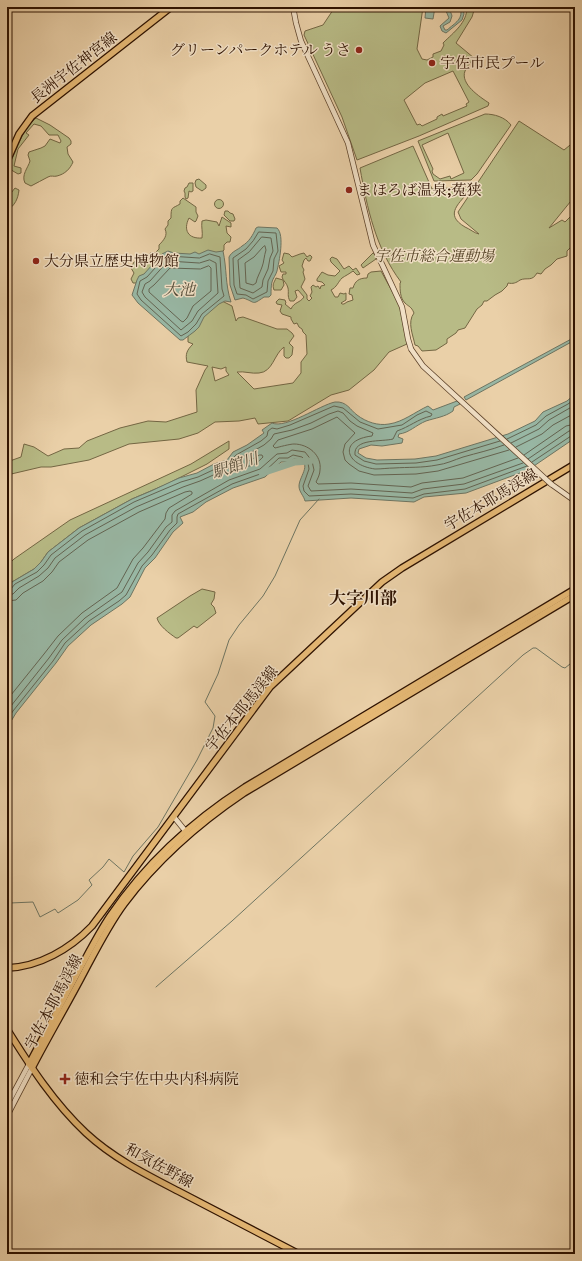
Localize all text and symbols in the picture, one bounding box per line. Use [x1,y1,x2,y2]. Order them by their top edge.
street label: 長洲宇佐神宮線 [27,28,121,108]
place label: グリーンパークホテル うさ [170,41,351,60]
marker: グリーンパークホテル うさ [354,45,364,55]
place label: 宇佐市民プール [440,54,544,73]
marker: 宇佐市民プール [427,58,437,68]
place label: まほろば温泉;菟狭 [357,181,481,200]
marker: まほろば温泉;菟狭 [344,185,354,195]
park label: 宇佐市総合運動場 [374,247,496,266]
place label: 大分県立歴史博物館 [44,252,179,271]
marker: 大分県立歴史博物館 [31,256,41,266]
water label: 大池 [163,280,197,300]
water label: 駅館川 [209,448,263,483]
street label: 宇佐本耶馬渓線 [441,465,541,535]
district label: 大字川部 [329,588,397,610]
street label: 宇佐本耶馬渓線 [202,662,282,756]
street label: 宇佐本耶馬渓線 [21,951,87,1053]
place label: 徳和会宇佐中央内科病院 [74,1070,239,1089]
marker: 徳和会宇佐中央内科病院 [59,1073,71,1085]
street label: 和気佐野線 [122,1140,196,1192]

